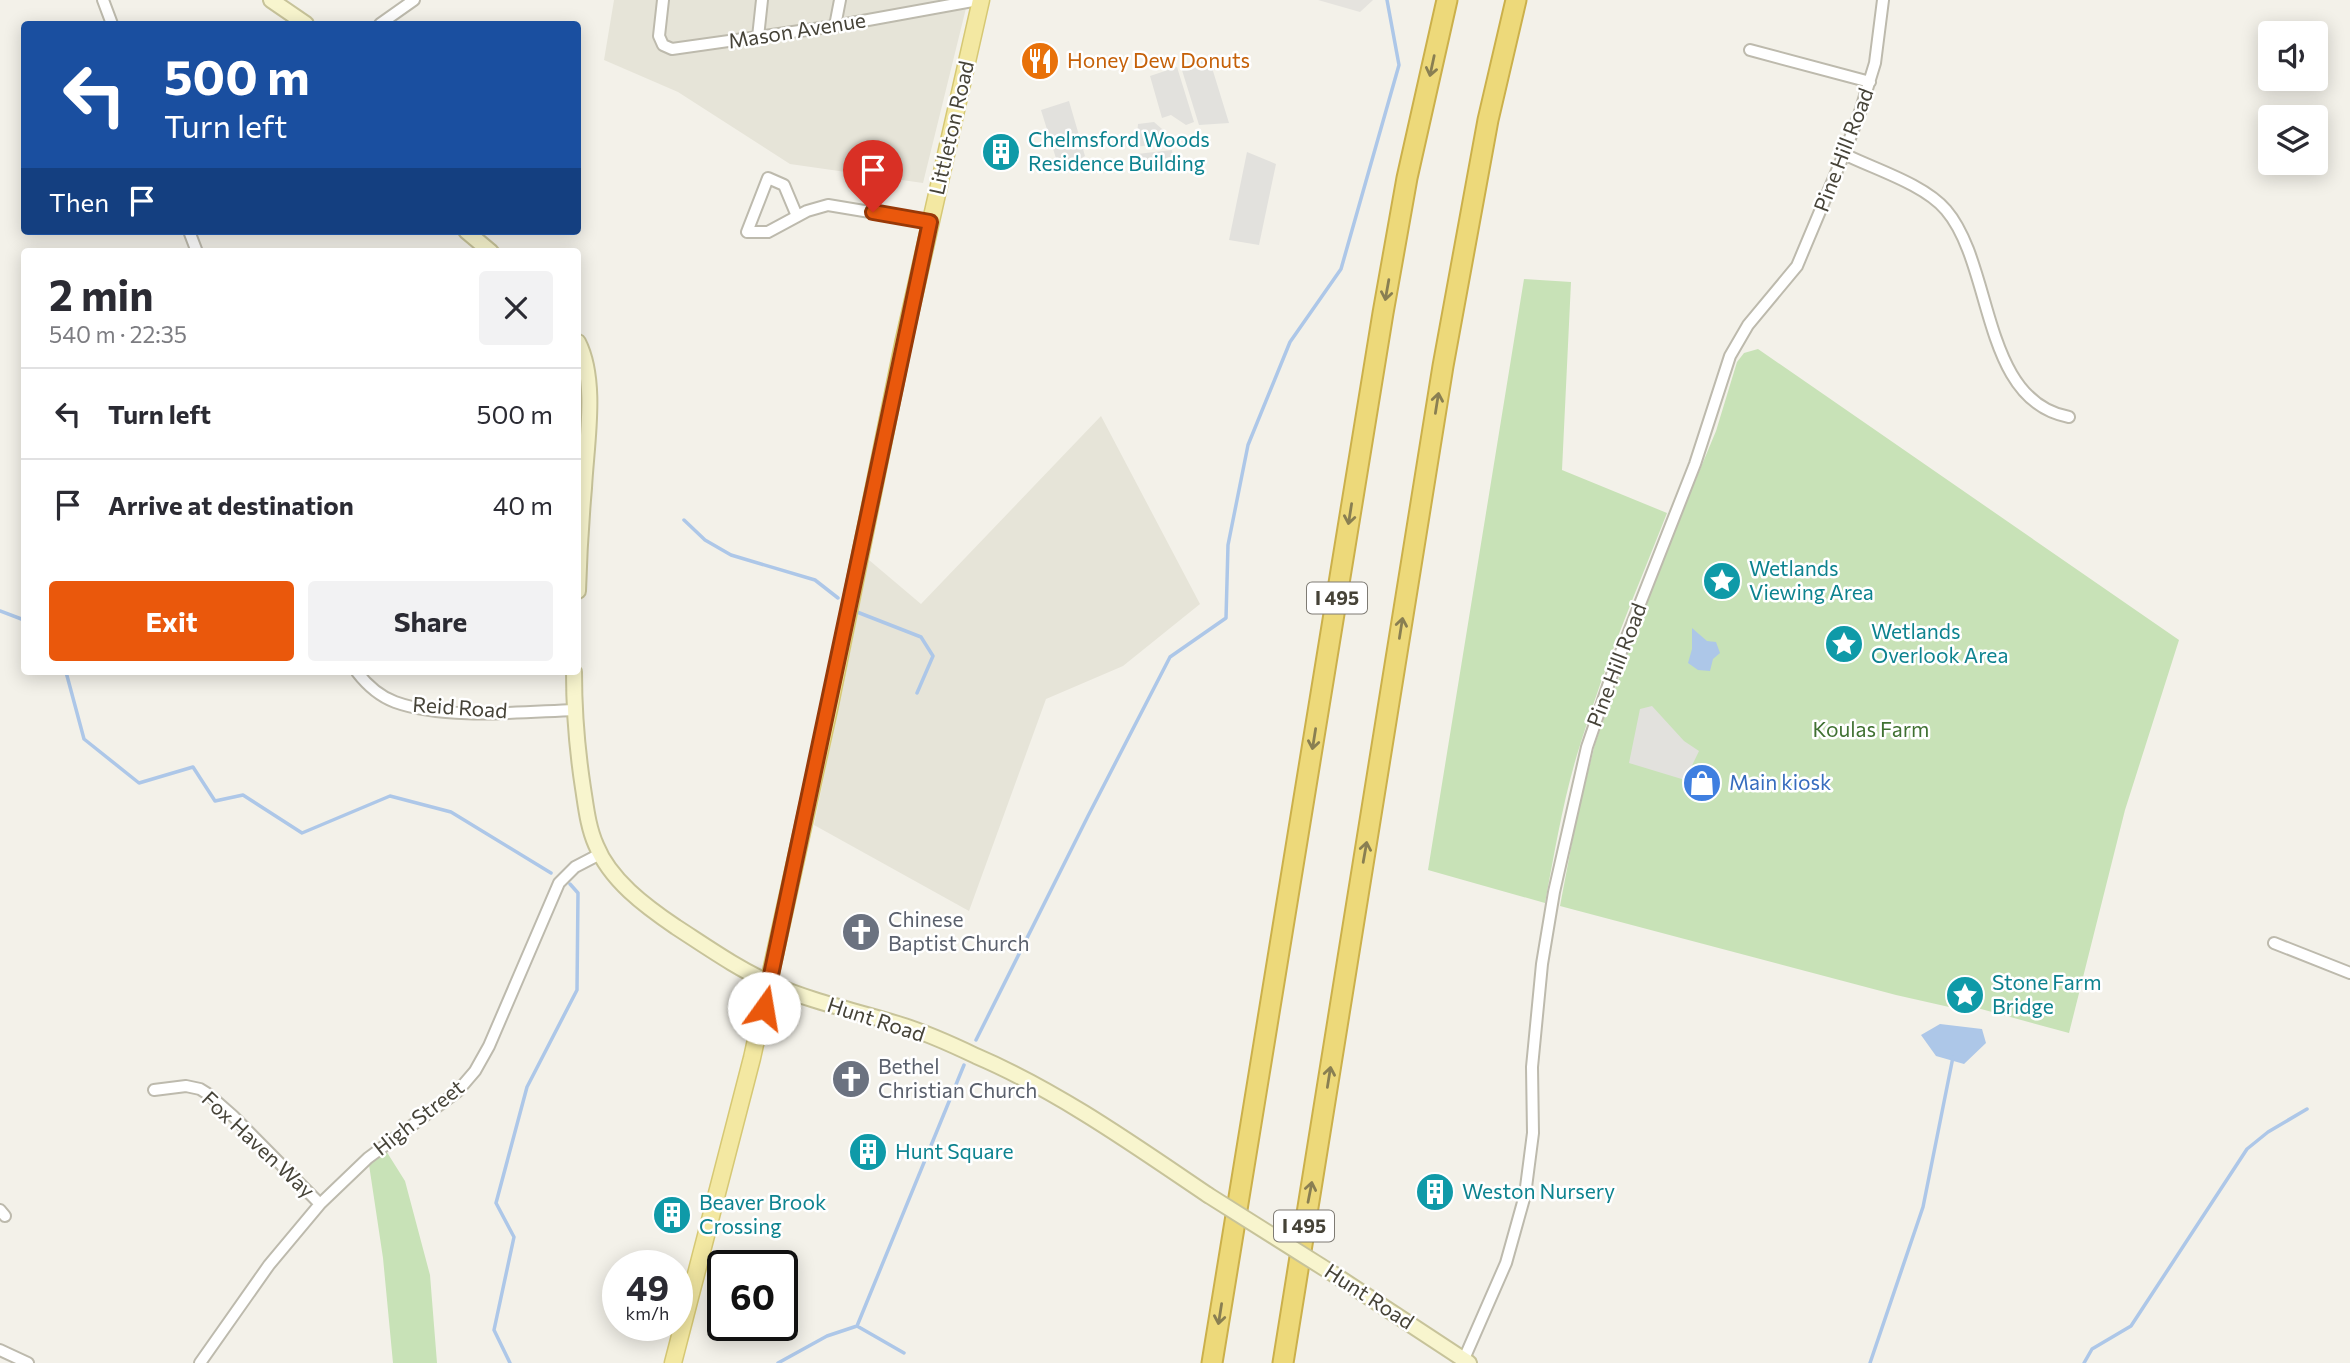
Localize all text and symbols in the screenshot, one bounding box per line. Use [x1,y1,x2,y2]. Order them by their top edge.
street label: Mason Avenue [726,6,867,53]
map controls [2258,21,2328,175]
button: sound [2258,21,2328,91]
restaurant icon: Honey Dew Donuts [1019,40,1061,82]
text: 500 m [164,45,310,105]
place label: Honey Dew Donuts [1067,47,1250,72]
icon: left [49,49,140,140]
one-way arrow [1424,55,1437,77]
street label: Littleton Road [923,58,978,197]
street label: Pine Hill Road [1808,84,1878,215]
text: Turn left [164,105,288,145]
button: layers [2258,105,2328,175]
place label: Chelmsford Woods Residence Building [1028,126,1210,175]
building icon: Chelmsford Woods Residence Building [980,131,1022,173]
pin [843,140,903,212]
icon: arrive [854,151,892,189]
icon: arrive [123,182,161,220]
text: Then [49,186,109,217]
text: 2 min [49,268,154,320]
button: close [479,271,553,345]
one-way arrow [1380,278,1393,300]
text: 540 m · 22:35 [49,320,187,348]
one-way arrow [1431,392,1444,415]
icon: left [49,395,87,433]
text: Turn left [108,398,211,429]
text: 500 m [476,398,553,429]
icon: arrive [49,486,87,524]
text: Arrive at destination [108,489,354,520]
text: 40 m [493,489,553,520]
one-way arrow [1343,502,1356,525]
place label: Wetlands Viewing Area [1749,555,1874,604]
place icon: Wetlands Viewing Area [1701,560,1743,602]
button: Exit [49,581,294,661]
button: Share [308,581,553,661]
road number: I 495 [1307,582,1367,614]
street label: Pine Hill Road [1581,599,1651,730]
one-way arrow [1395,617,1408,640]
place label: Wetlands Overlook Area [1871,618,2008,667]
place icon: Wetlands Overlook Area [1823,623,1865,665]
street label: Reid Road [412,691,508,722]
park label: Koulas Farm [1813,716,1929,741]
one-way arrow [1307,727,1320,750]
shop icon: Main kiosk [1681,762,1723,804]
place label: Main kiosk [1729,769,1831,794]
one-way arrow [1359,841,1372,864]
place label: Chinese Baptist Church [888,906,1030,955]
church icon: Chinese Baptist Church [840,911,882,953]
place label: Stone Farm Bridge [1992,969,2102,1018]
position arrow [727,971,801,1045]
place icon: Stone Farm Bridge [1944,974,1986,1016]
street label: Hunt Road [824,991,928,1046]
place label: Bethel Christian Church [878,1053,1037,1102]
church icon: Bethel Christian Church [830,1058,872,1100]
one-way arrow [1323,1066,1336,1089]
street label: High Street [368,1074,468,1160]
street label: Fox Haven Way [198,1085,321,1203]
building icon: Hunt Square [847,1131,889,1173]
place label: Hunt Square [895,1138,1014,1163]
building icon: Weston Nursery [1414,1171,1456,1213]
place label: Weston Nursery [1462,1178,1615,1203]
one-way arrow [1304,1181,1317,1203]
place label: Beaver Brook Crossing [699,1189,826,1238]
building icon: Beaver Brook Crossing [651,1194,693,1236]
road number: I 495 [1274,1210,1334,1242]
speed limit sign: 60 [707,1250,798,1341]
street label: Hunt Road [1321,1258,1419,1334]
text: 49 [626,1265,669,1308]
text: km/h [626,1302,669,1324]
one-way arrow [1213,1302,1226,1325]

